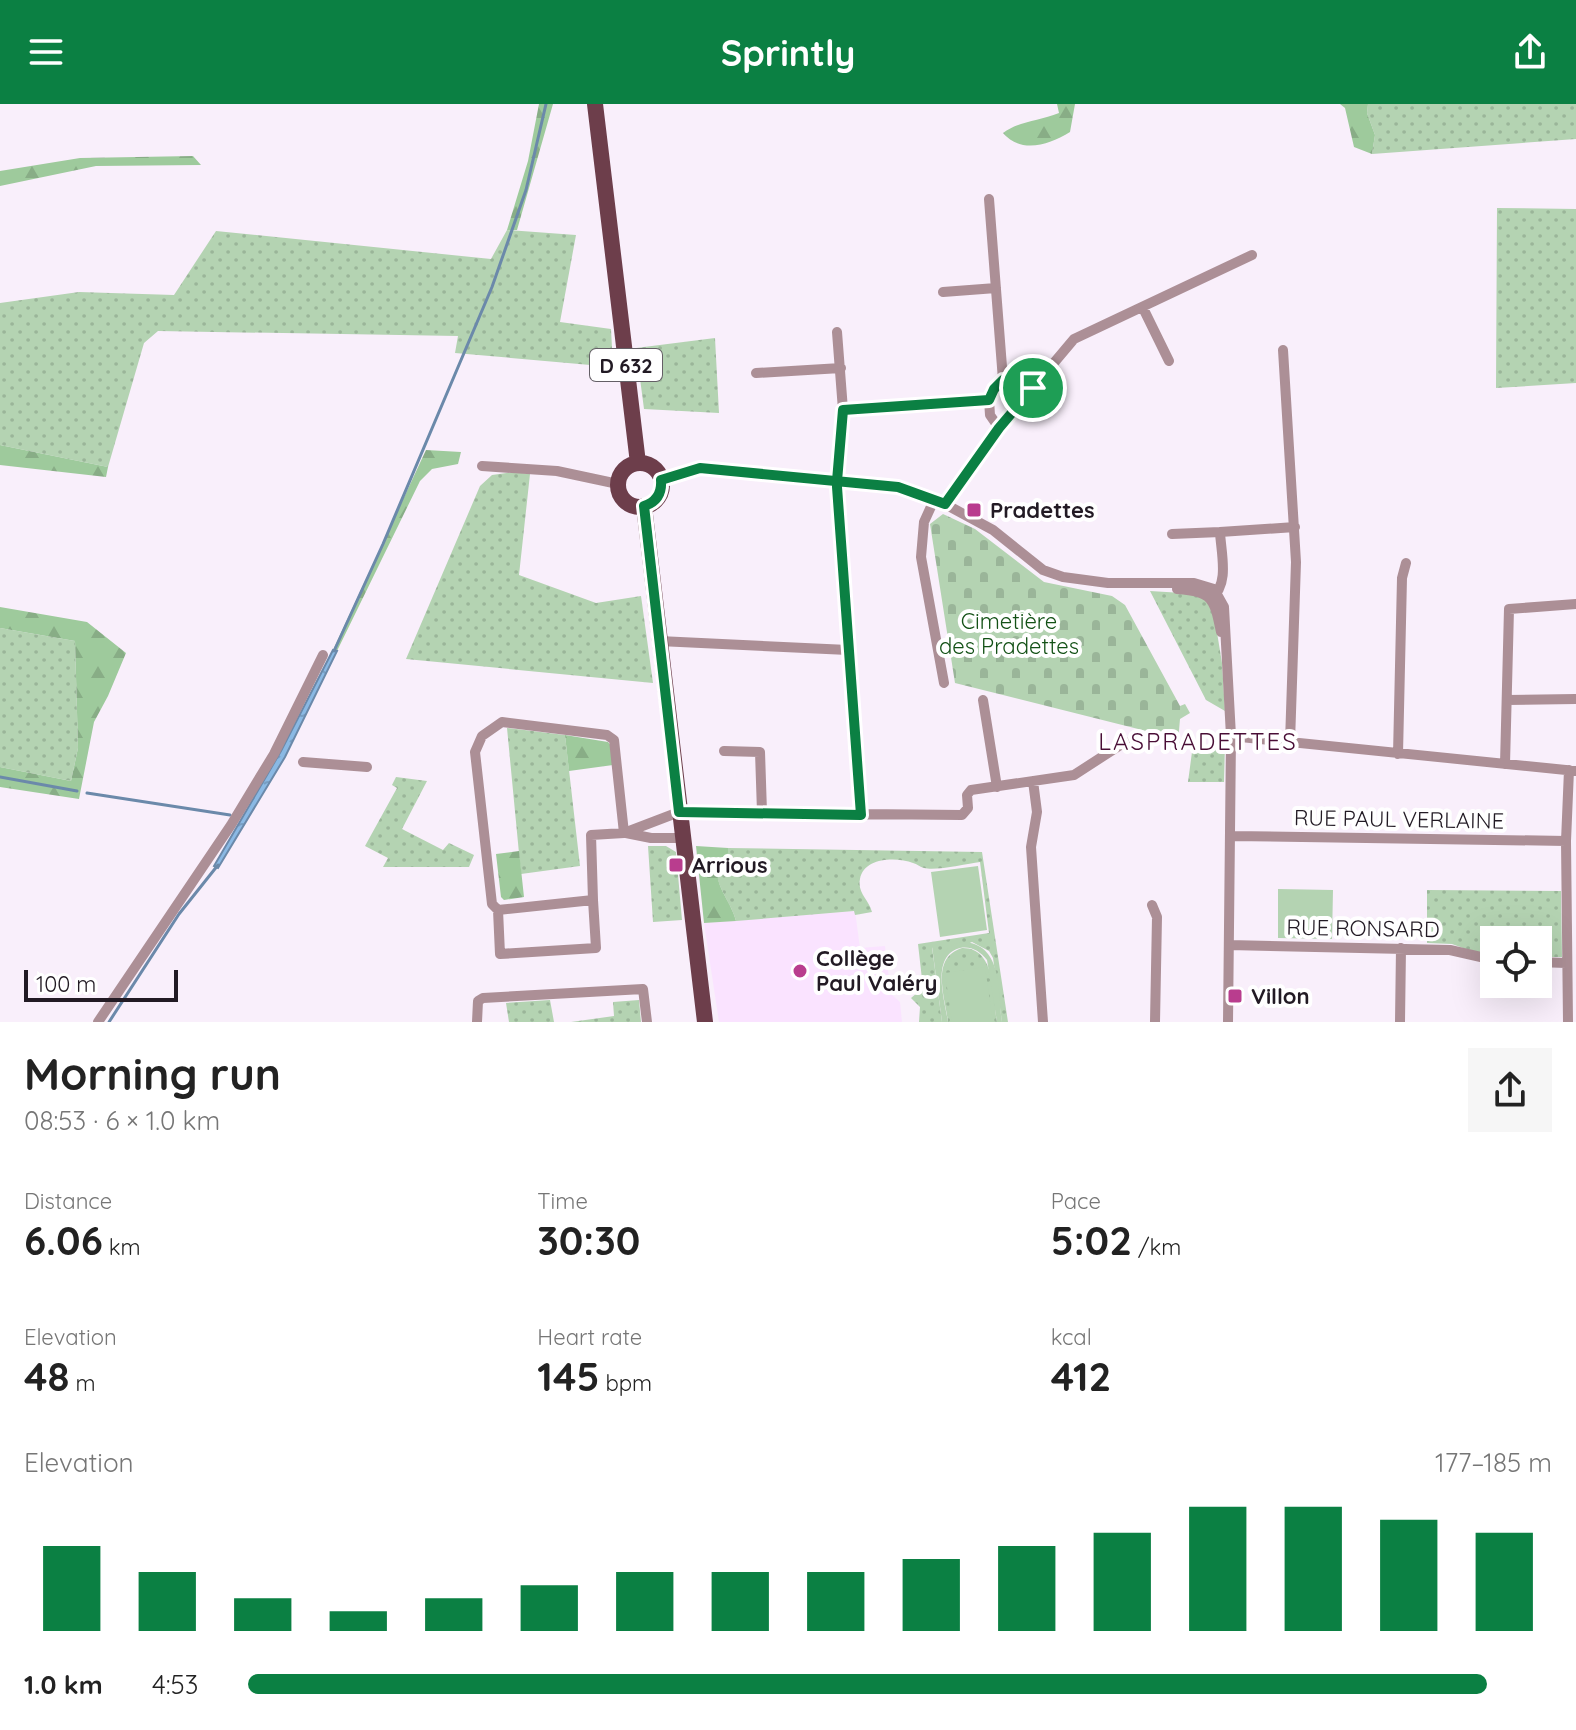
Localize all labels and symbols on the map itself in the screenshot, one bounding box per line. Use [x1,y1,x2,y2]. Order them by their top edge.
road number: D 632 [590,349,662,381]
pin [999,354,1067,422]
place label: Pradettes [990,496,1095,524]
marker: Pradettes [965,501,983,519]
park label: Cimetière des Pradettes [939,607,1079,660]
district label: LASPRADETTES [1098,726,1298,756]
street label: RUE PAUL VERLAINE [1294,803,1504,835]
place label: Arrious [692,851,768,879]
marker: Arrious [667,856,685,874]
street label: RUE RONSARD [1286,913,1440,943]
place label: Collège Paul Valéry [816,944,937,997]
marker: Collège Paul Valéry [791,962,809,980]
scale bar [24,966,178,1002]
place label: Villon [1251,982,1310,1010]
marker: Villon [1226,987,1244,1005]

